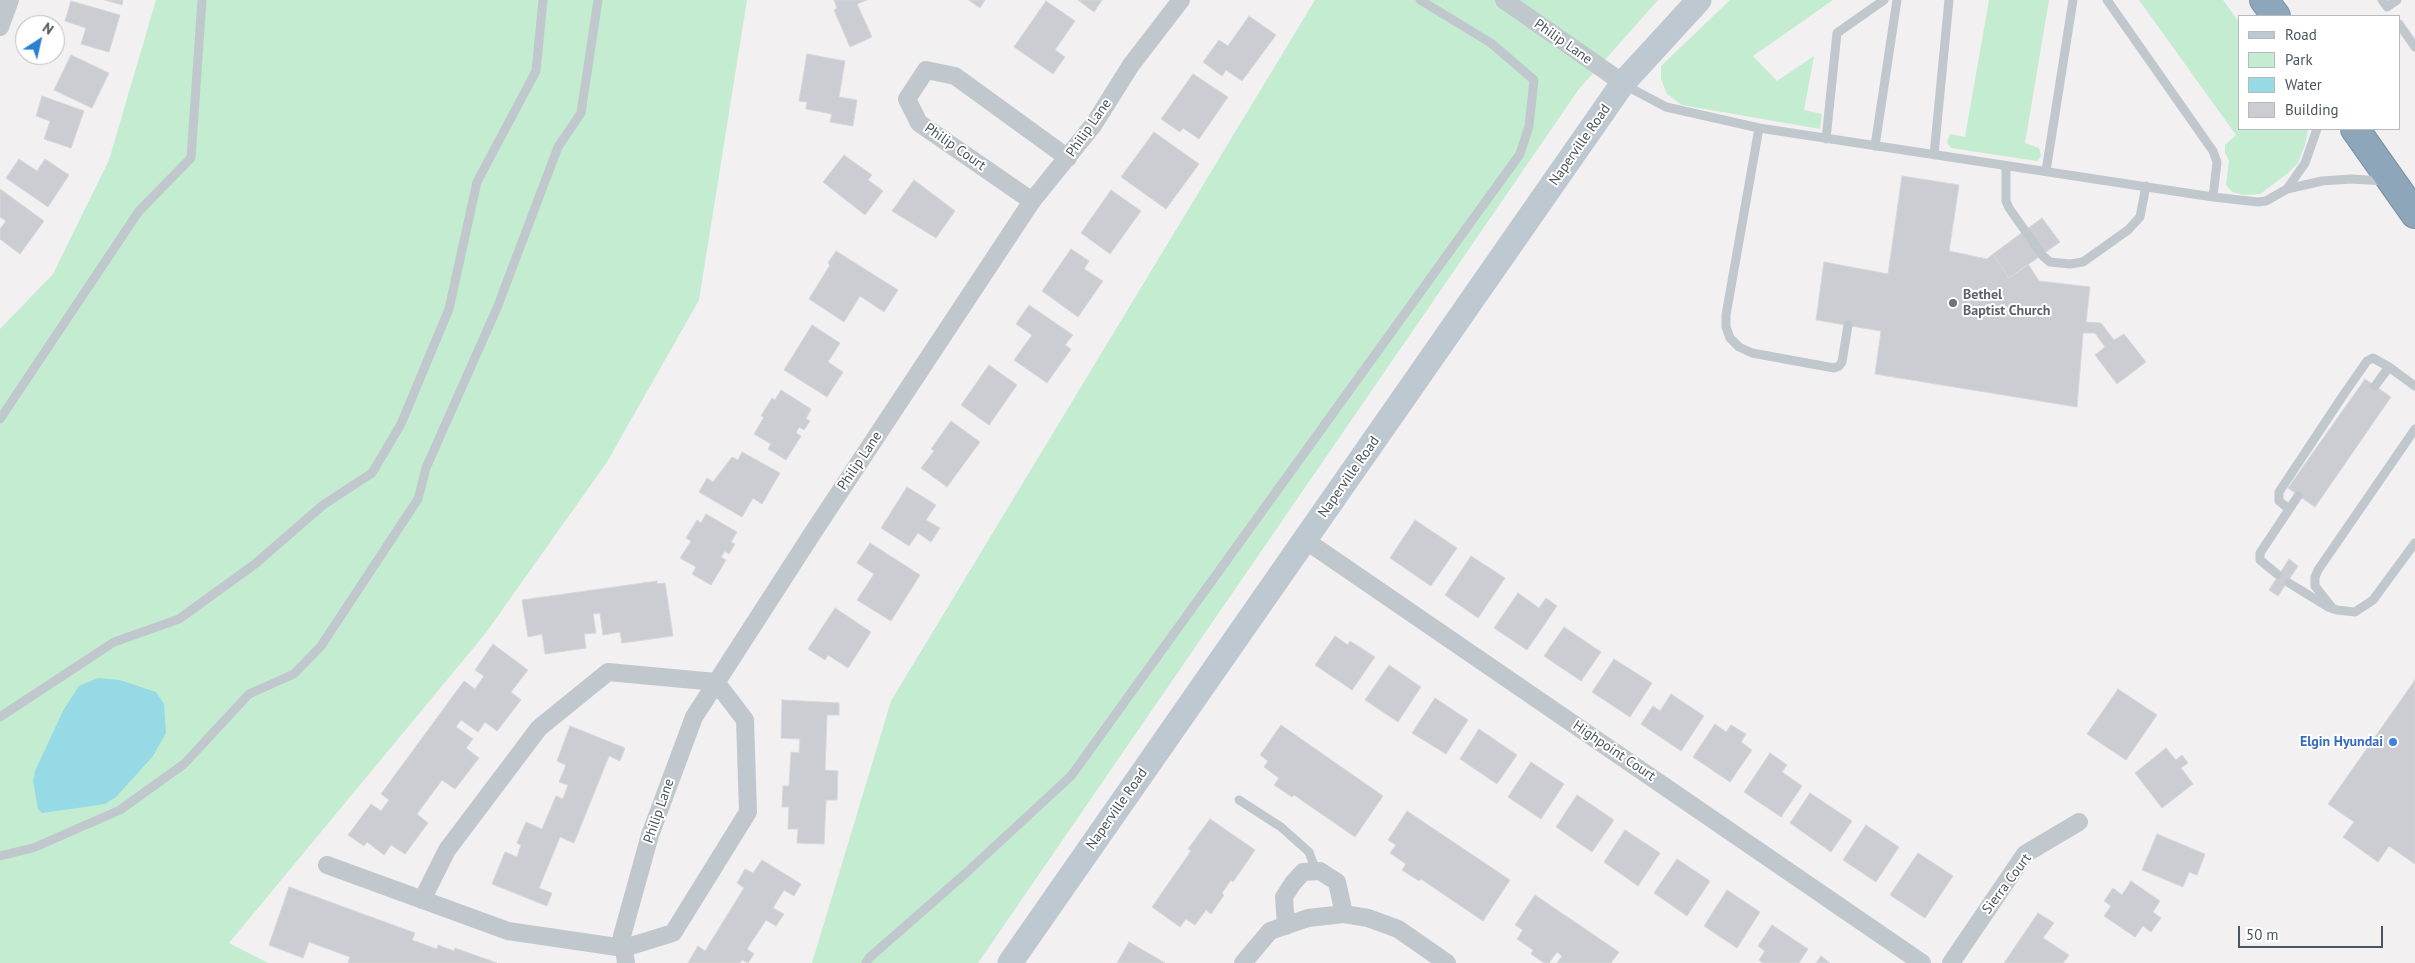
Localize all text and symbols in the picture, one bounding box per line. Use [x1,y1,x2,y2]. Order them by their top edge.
north arrow [15,15,65,65]
legend [2238,15,2400,130]
street label: Philip Lane [1531,16,1595,68]
text: N [39,19,57,39]
text: Road [2285,25,2317,44]
text: Park [2285,50,2313,69]
text: Water [2285,75,2322,94]
street label: Philip Lane [1063,96,1115,160]
text: Building [2285,100,2339,119]
street label: Naperville Road [1546,101,1614,189]
street label: Philip Court [921,120,989,174]
place label: Bethel Baptist Church [1963,287,2050,320]
marker: Bethel Baptist Church [1947,297,1959,309]
street label: Philip Lane [834,429,886,493]
street label: Naperville Road [1315,433,1383,521]
street label: Highpoint Court [1570,717,1658,785]
place label: Elgin Hyundai [2300,734,2383,750]
marker: Elgin Hyundai [2387,736,2399,748]
street label: Naperville Road [1083,765,1151,853]
street label: Philip Lane [640,777,678,845]
street label: Sierra Court [1979,851,2035,917]
scale bar [2240,916,2385,948]
text: 50 m [2246,925,2279,944]

